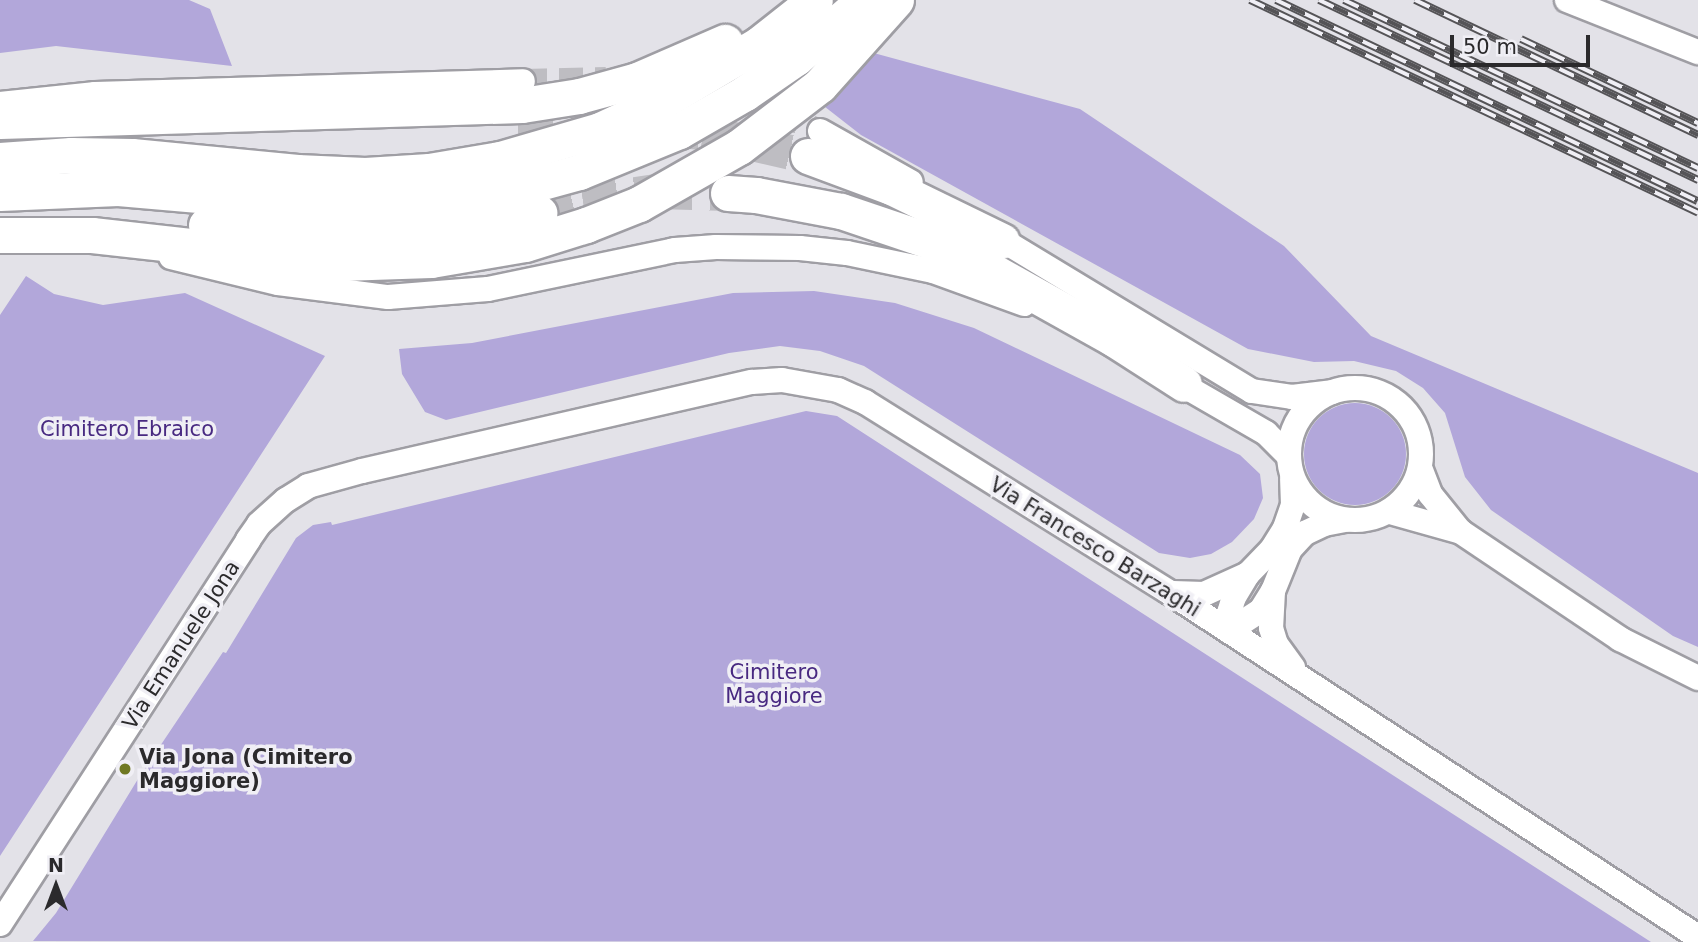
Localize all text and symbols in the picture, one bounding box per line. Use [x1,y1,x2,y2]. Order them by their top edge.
scale bar [1453,21,1593,65]
text: 50 m [1463,35,1517,59]
park label: Cimitero Ebraico [40,416,214,442]
street label: Via Francesco Barzaghi [985,472,1205,622]
street label: Via Emanuele Jona [117,556,245,734]
park label: Cimitero Maggiore [725,659,823,709]
place label: Via Jona (Cimitero Maggiore) [139,744,353,794]
marker: Via Jona (Cimitero Maggiore) [117,761,133,777]
north arrow [21,851,91,921]
text: N [48,854,64,876]

